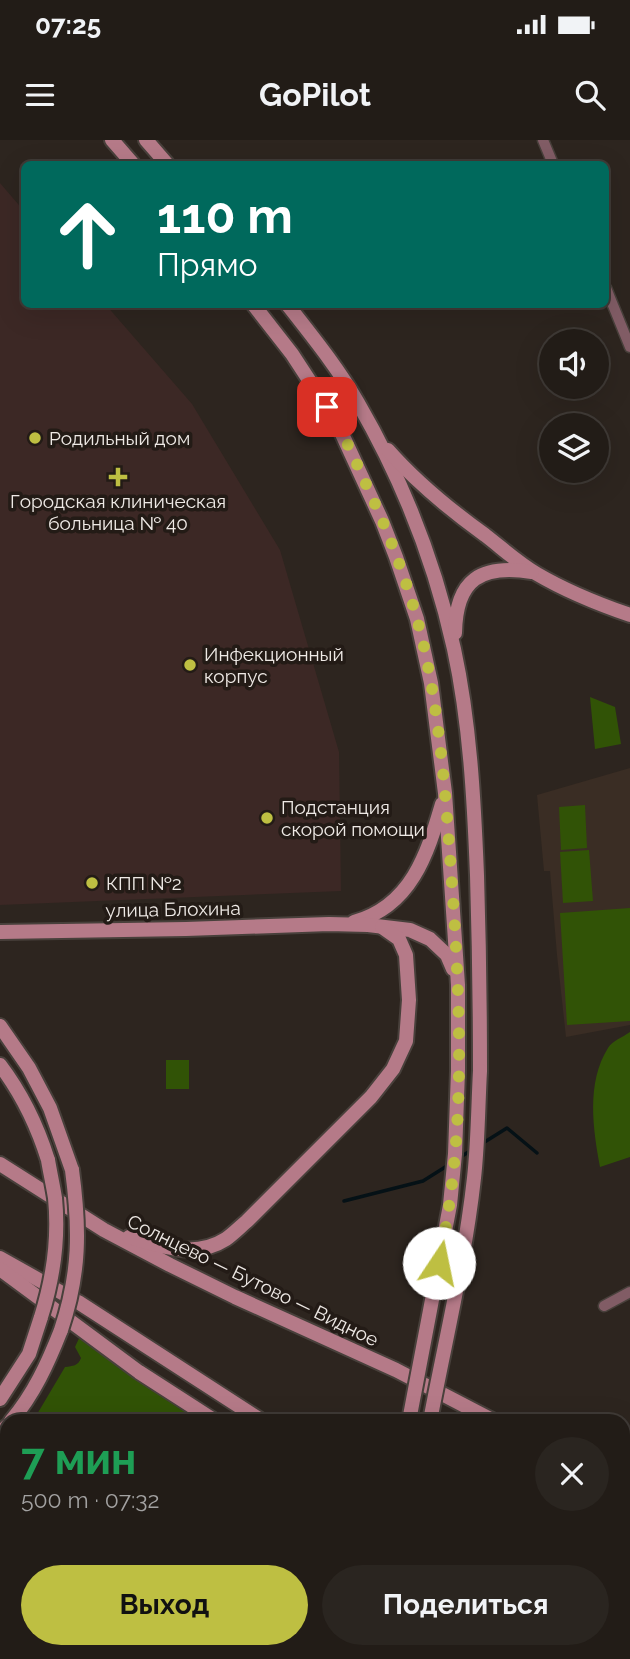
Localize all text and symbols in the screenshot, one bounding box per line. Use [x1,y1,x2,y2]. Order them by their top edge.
text: 07:25 [35,10,101,40]
icon: menu [21,76,59,114]
text: GoPilot [259,76,371,113]
icon: search [571,76,609,114]
text: 110 m [157,187,293,244]
icon: ahead [42,189,133,280]
text: Прямо [157,246,258,283]
map controls [539,329,609,483]
button: sound [539,329,609,399]
pin [297,377,357,437]
icon: arrive [308,388,346,426]
button: layers [539,413,609,483]
place label: Родильный дом [49,427,190,449]
marker: Родильный дом [27,430,43,446]
marker: Городская клиническая больница № 40 [108,467,128,487]
place label: Городская клиническая больница № 40 [10,490,226,534]
place label: Инфекционный корпус [204,643,344,687]
marker: Инфекционный корпус [182,657,198,673]
place label: Подстанция скорой помощи [281,796,425,840]
marker: Подстанция скорой помощи [259,810,275,826]
place label: КПП №2 [106,872,182,894]
marker: КПП №2 [84,875,100,891]
street label: улица Блохина [105,897,241,921]
street label: Солнцево — Бутово — Видное [124,1210,382,1350]
position arrow [402,1226,476,1300]
text: 7 мин [21,1435,136,1484]
button: close [535,1437,609,1511]
text: 500 m · 07:32 [21,1486,160,1513]
button: Выход [21,1565,308,1645]
button: Поделиться [322,1565,609,1645]

